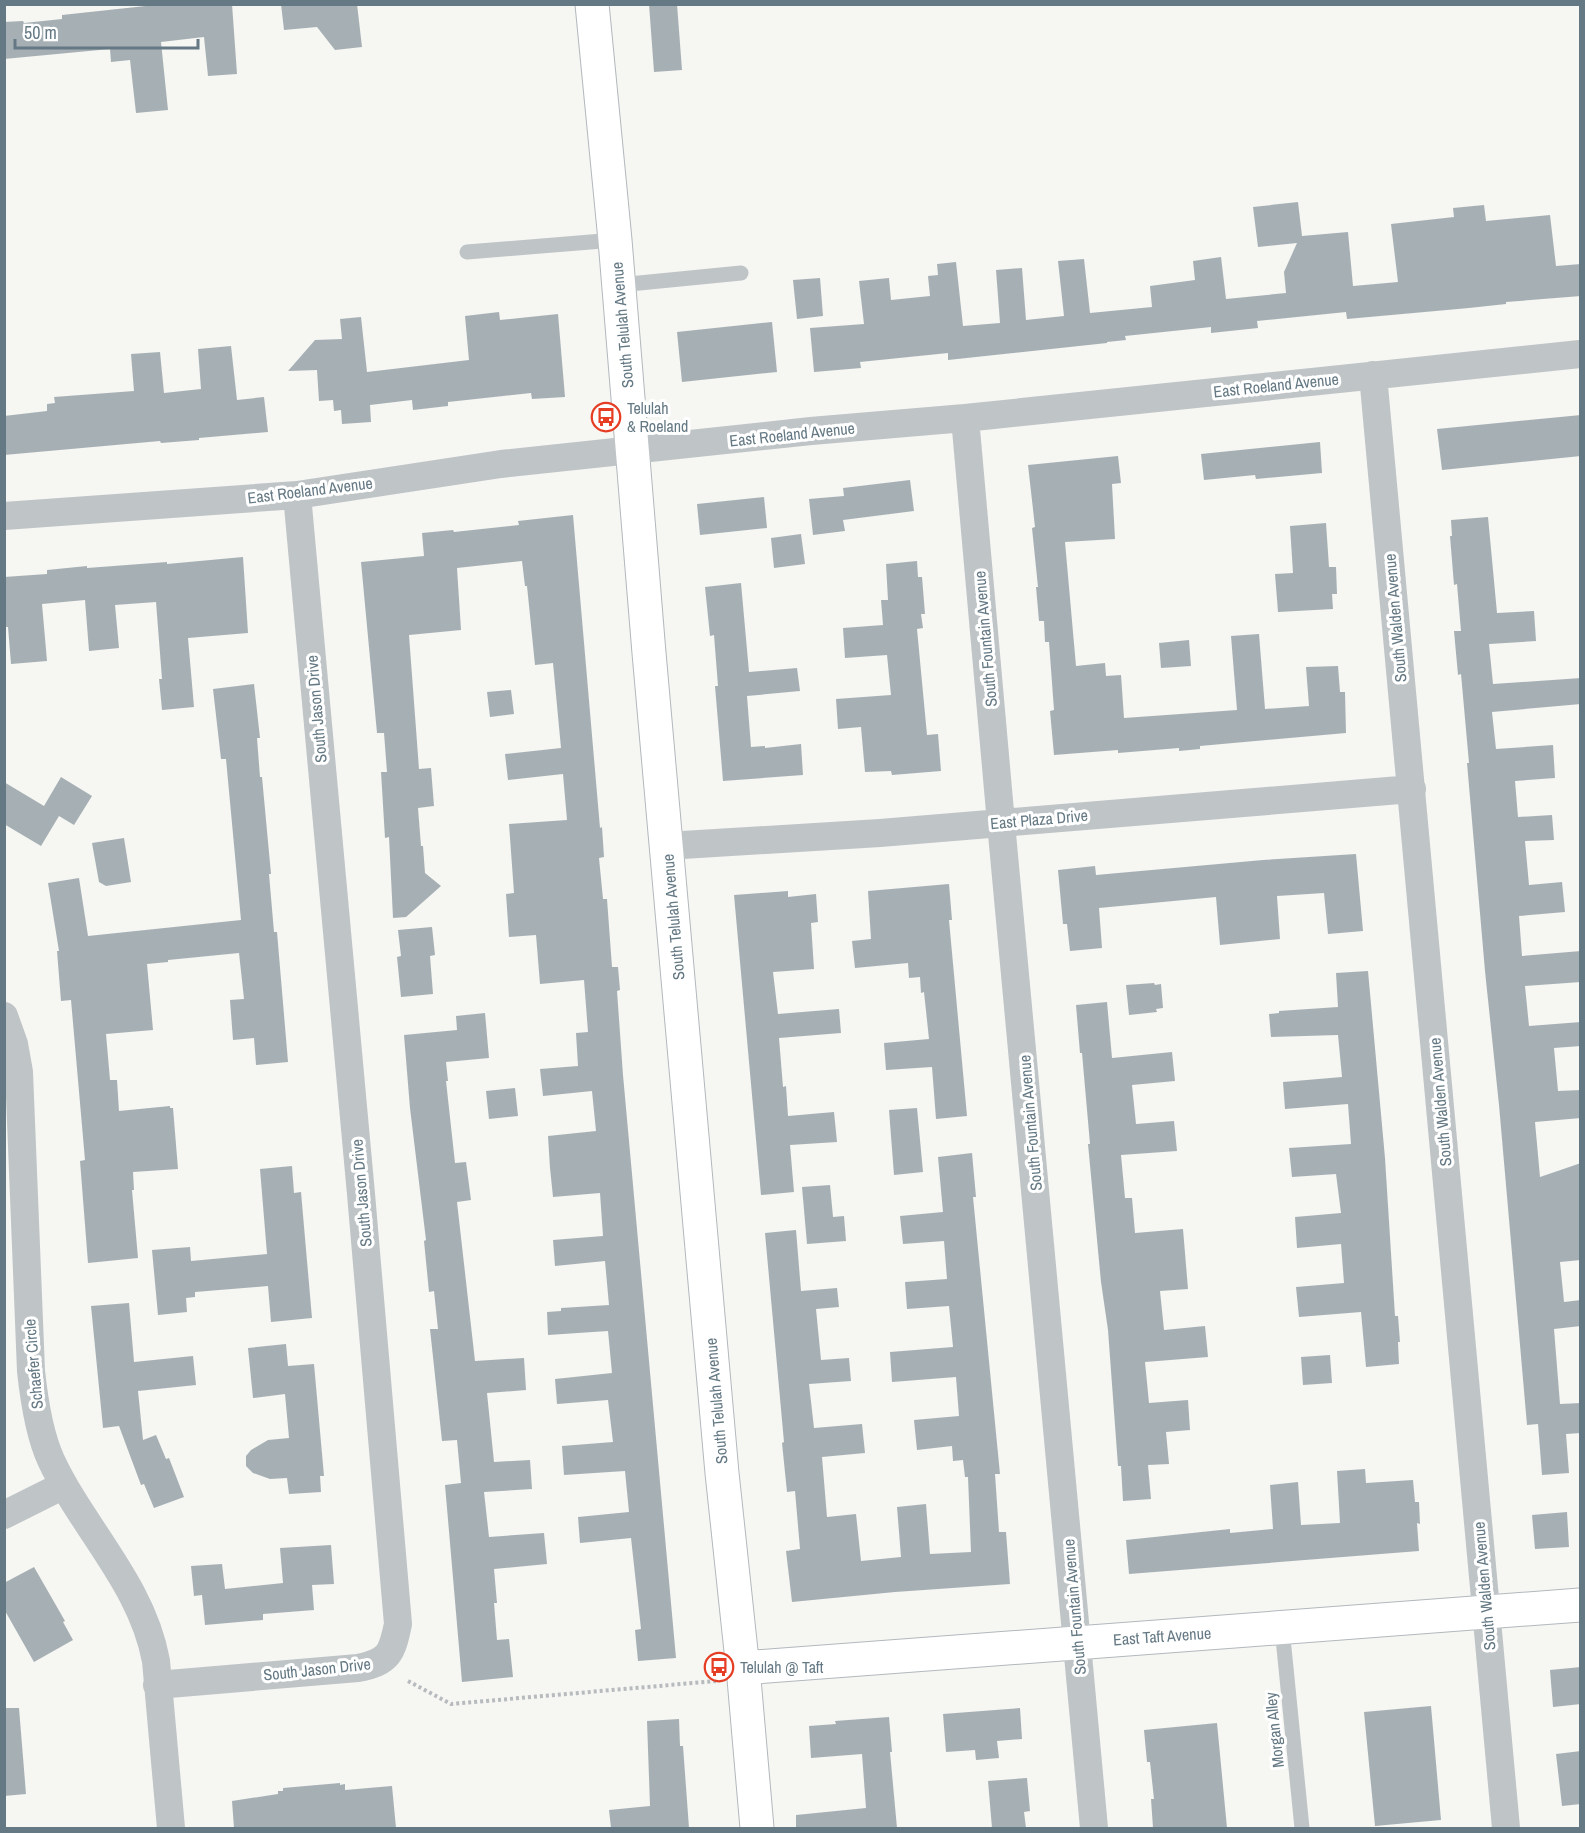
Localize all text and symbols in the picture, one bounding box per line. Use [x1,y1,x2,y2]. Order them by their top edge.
scale bar [15,12,198,50]
text: 50 m [24,20,57,45]
street label: South Telulah Avenue [606,261,638,389]
street label: East Roeland Avenue [1212,367,1340,403]
place label: Telulah & Roeland [627,397,688,437]
bus stop icon: Telulah & Roeland [590,401,622,433]
street label: East Roeland Avenue [728,416,856,452]
street label: East Roeland Avenue [246,471,374,509]
street label: South Walden Avenue [1378,553,1412,683]
street label: South Fountain Avenue [968,570,1002,708]
street label: South Jason Drive [300,654,332,764]
street label: East Plaza Drive [989,804,1089,834]
street label: South Telulah Avenue [657,853,689,981]
street label: South Walden Avenue [1423,1037,1457,1167]
street label: South Fountain Avenue [1013,1054,1047,1192]
street label: South Jason Drive [345,1138,377,1248]
street label: Schaefer Circle [18,1318,48,1410]
street label: South Telulah Avenue [700,1337,732,1465]
street label: South Walden Avenue [1467,1521,1501,1651]
street label: South Fountain Avenue [1057,1538,1091,1676]
street label: East Taft Avenue [1112,1622,1212,1650]
bus stop icon: Telulah @ Taft [703,1651,735,1683]
street label: South Jason Drive [262,1652,372,1686]
place label: Telulah @ Taft [740,1656,824,1678]
street label: Morgan Alley [1259,1691,1289,1769]

